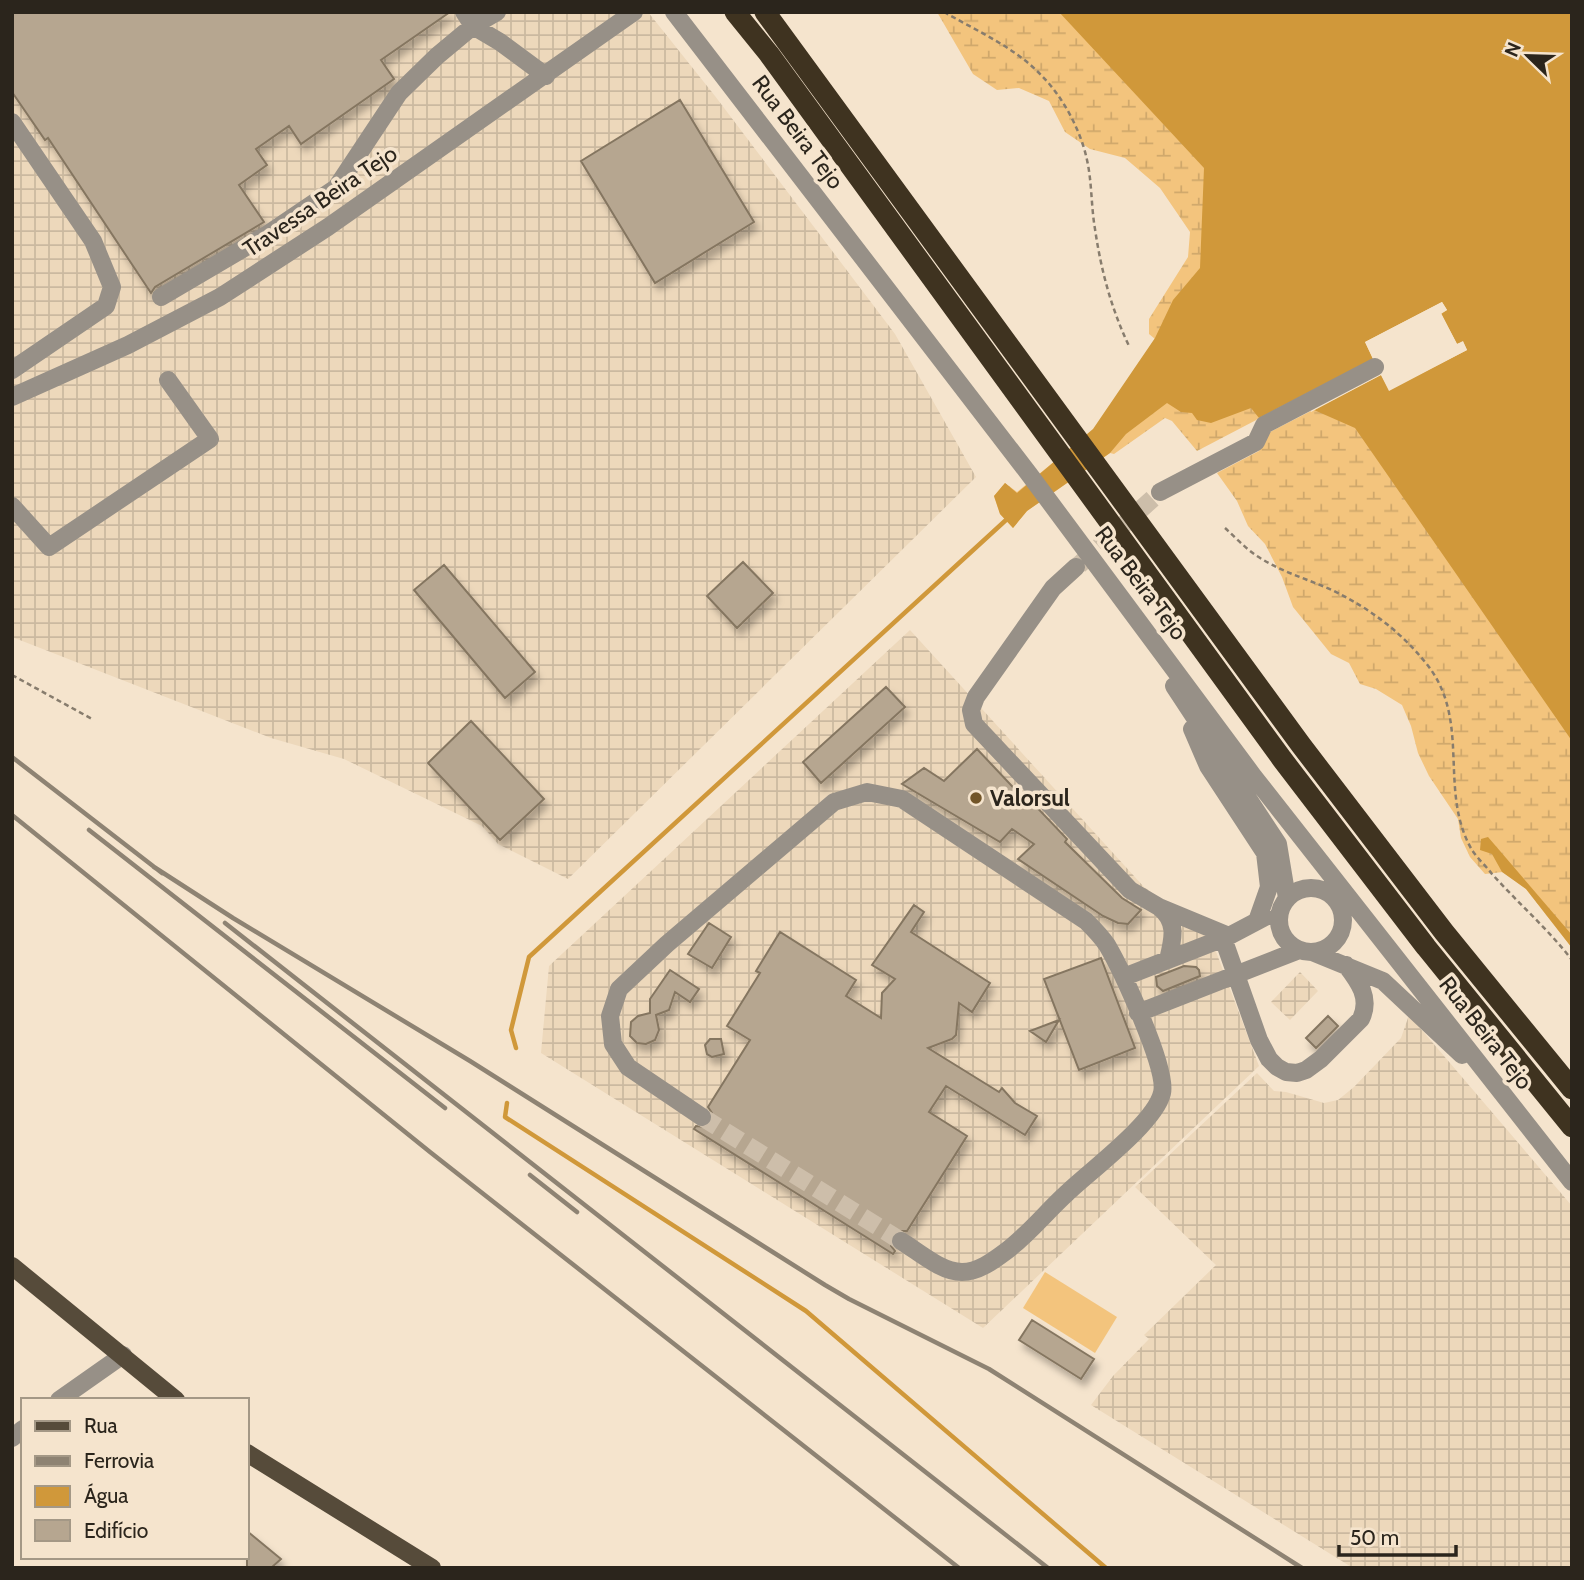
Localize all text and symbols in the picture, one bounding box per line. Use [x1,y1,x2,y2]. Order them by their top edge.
north arrow [1493,21,1563,91]
text: N [1500,39,1526,60]
street label: Rua Beira Tejo [746,70,850,194]
street label: Travessa Beira Tejo [238,139,402,263]
street label: Rua Beira Tejo [1089,521,1193,645]
place label: Valorsul [990,784,1070,812]
marker: Valorsul [968,790,984,806]
street label: Rua Beira Tejo [1433,971,1539,1095]
legend [21,1398,248,1559]
text: Rua [84,1413,118,1438]
text: Ferrovia [84,1448,154,1473]
text: Água [84,1483,128,1508]
scale bar [1339,1514,1456,1558]
text: Edifício [84,1518,148,1543]
text: 50 m [1350,1525,1399,1550]

